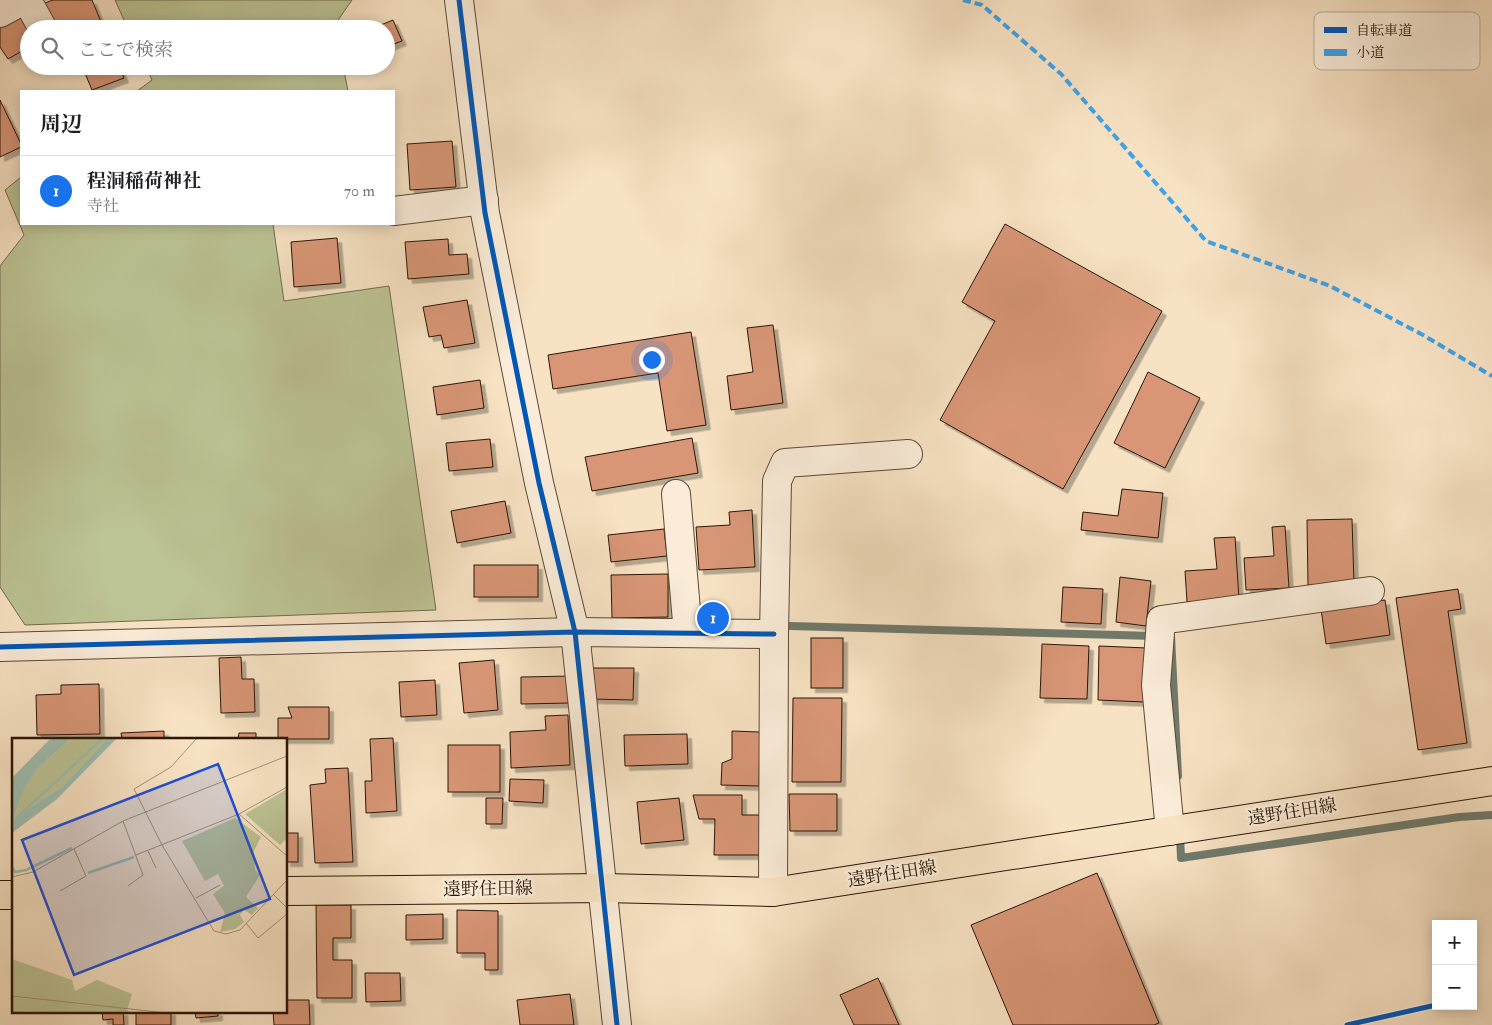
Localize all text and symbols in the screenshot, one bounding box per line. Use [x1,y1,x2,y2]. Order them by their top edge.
legend [1314,12,1480,70]
search box [20,20,395,75]
text: 自転車道 [1356,22,1412,39]
icon: search [38,34,66,62]
text: ここで検索 [78,38,173,62]
text: 小道 [1356,44,1384,61]
text: 周辺 [40,111,82,138]
text: 程洞稲荷神社 [87,169,201,193]
text: 1 [53,181,59,201]
text: 70 m [344,181,375,201]
text: 寺社 [87,196,119,216]
your location [639,347,665,373]
pin: 1 [697,599,729,637]
inset map [12,738,288,1012]
street label: 遠野住田線 [1246,794,1338,830]
street label: 遠野住田線 [846,856,938,892]
street label: 遠野住田線 [443,877,533,901]
map controls [1432,920,1477,1010]
button: + [1432,920,1477,965]
button: − [1432,965,1477,1010]

